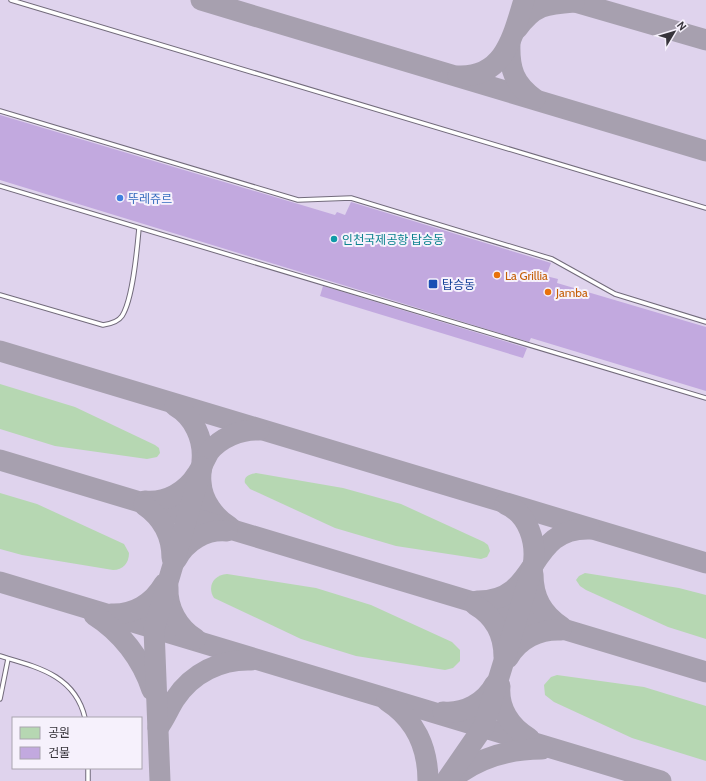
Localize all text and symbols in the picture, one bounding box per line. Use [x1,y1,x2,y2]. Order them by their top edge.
north arrow [654,12,694,52]
text: N [674,18,690,33]
place label: 뚜레쥬르 [128,191,172,206]
marker: 뚜레쥬르 [115,193,125,203]
place label: 인천국제공항 탑승동 [342,232,444,247]
marker: 인천국제공항 탑승동 [329,234,339,244]
place label: La Grillia [505,268,548,283]
marker: La Grillia [492,270,502,280]
place label: 탑승동 [442,277,475,292]
marker: 탑승동 [427,278,439,290]
place label: Jamba [555,285,588,300]
marker: Jamba [543,287,553,297]
legend [12,717,142,769]
text: 공원 [48,725,70,740]
text: 건물 [48,745,70,760]

